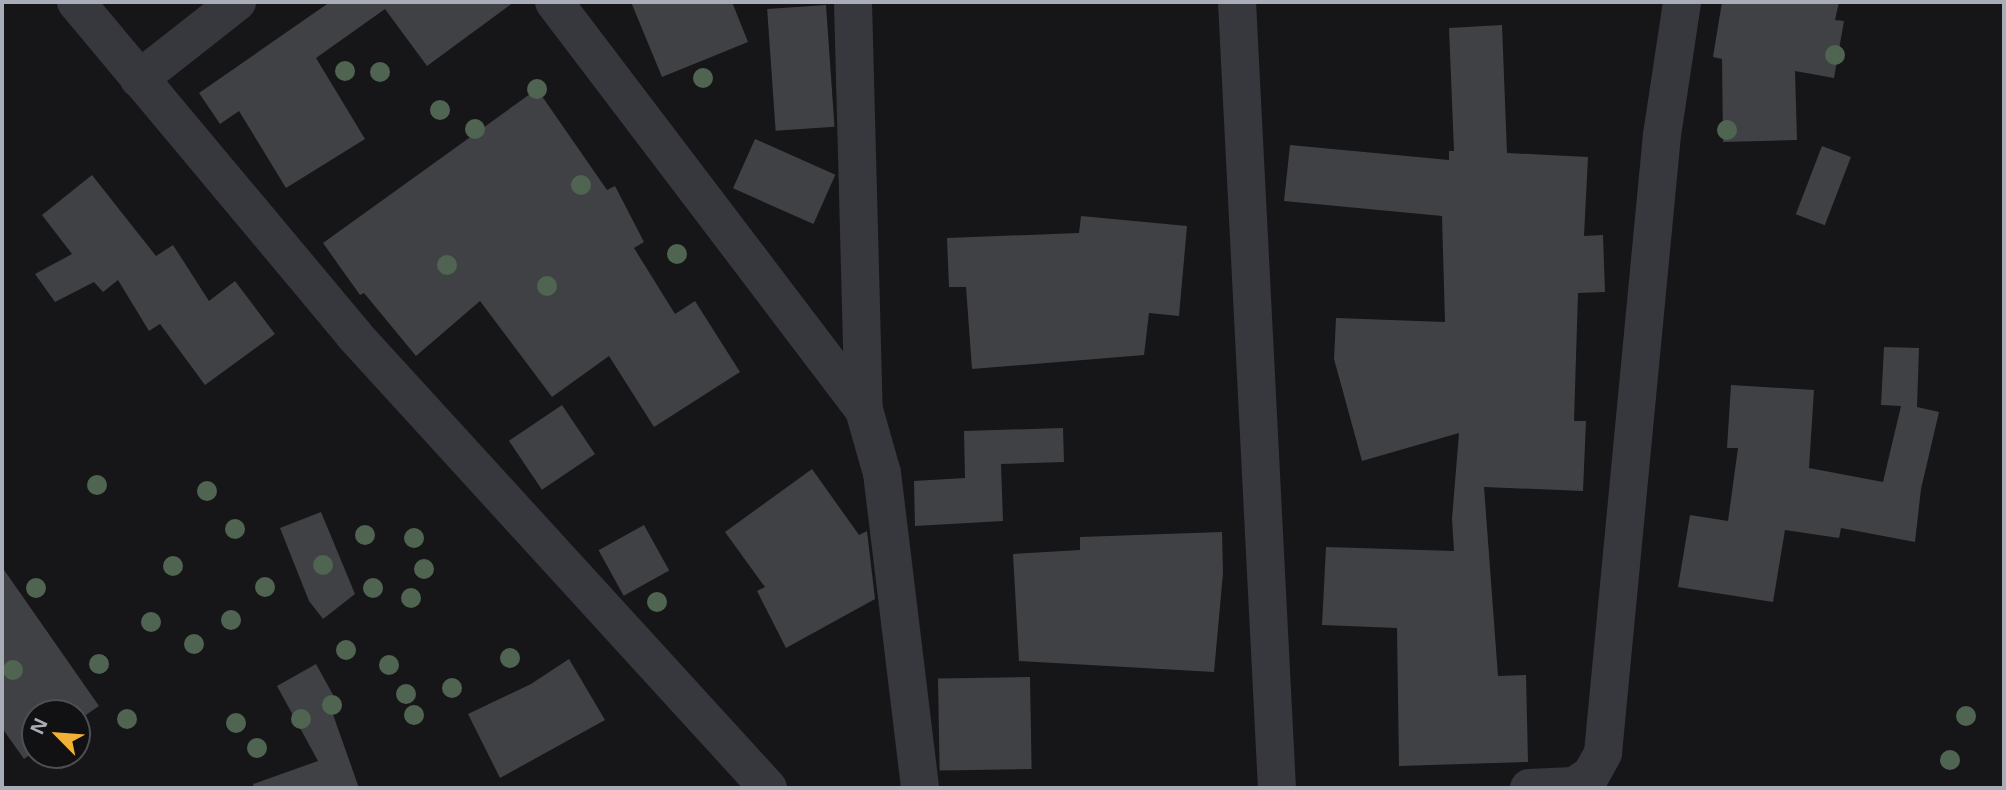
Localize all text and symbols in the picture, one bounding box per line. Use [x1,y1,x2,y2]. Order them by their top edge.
north arrow [21,699,91,769]
text: N [24,713,54,738]

